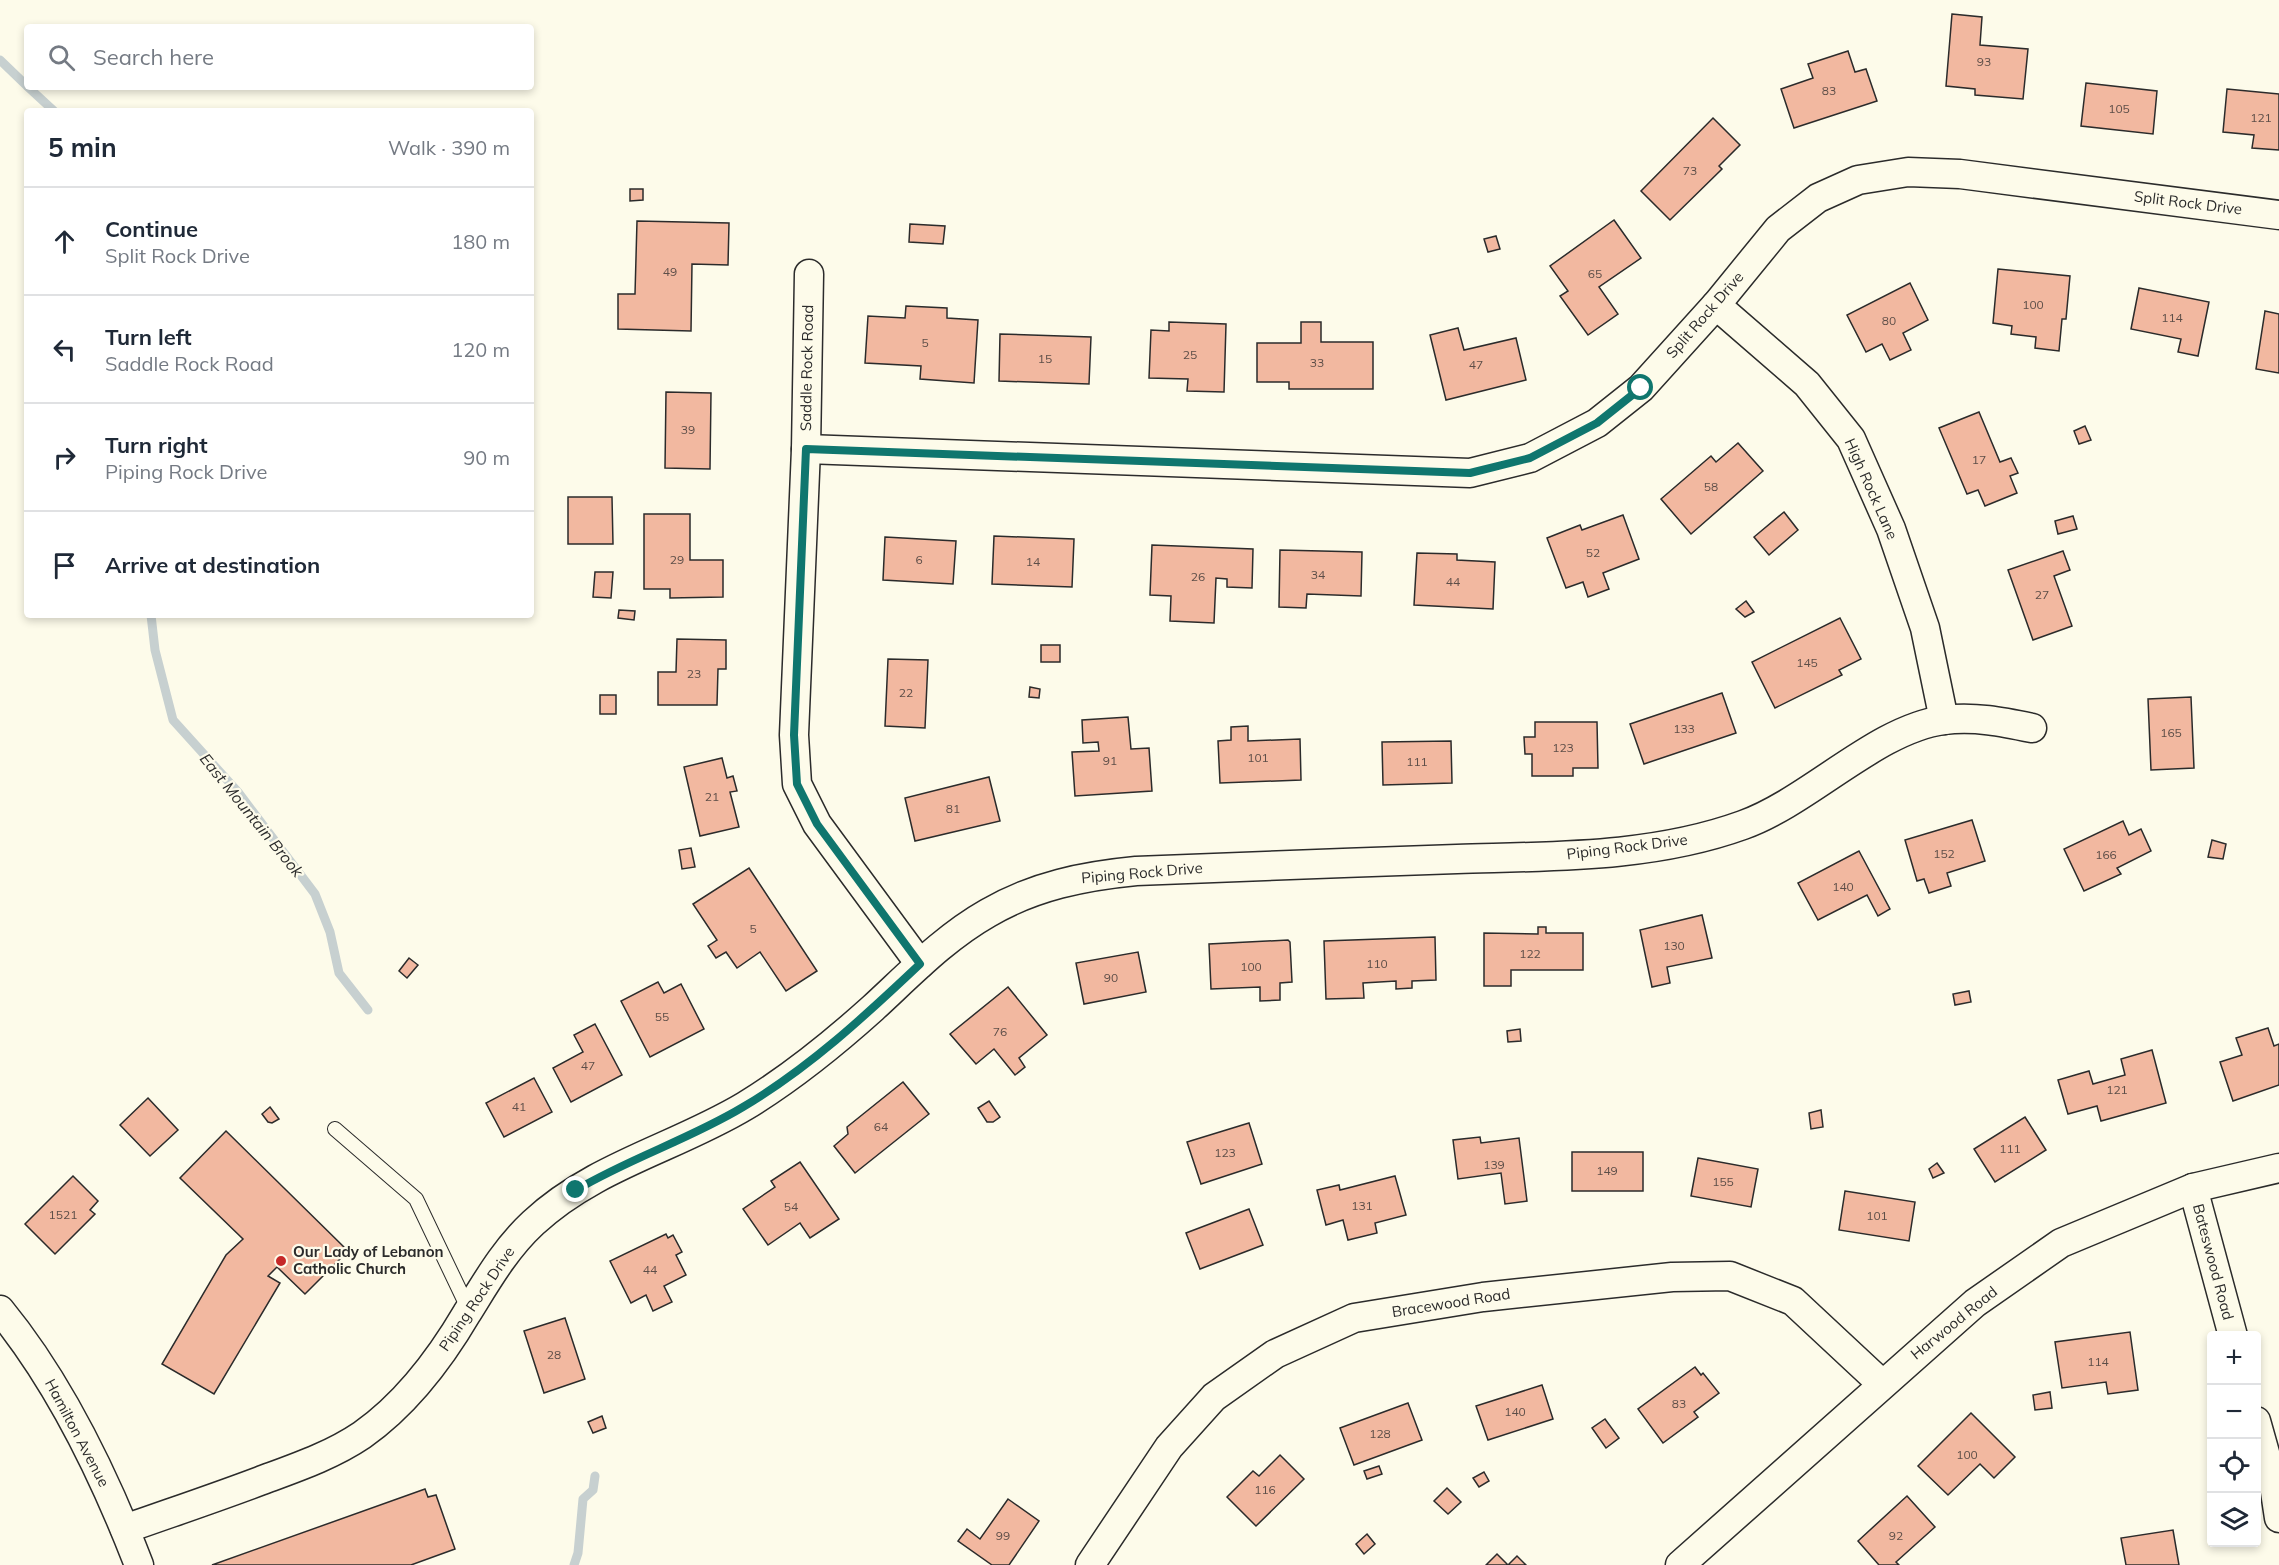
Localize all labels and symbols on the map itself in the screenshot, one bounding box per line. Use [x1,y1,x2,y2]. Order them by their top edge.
house number: 93 [1977,54,1991,69]
house number: 83 [1822,83,1836,98]
house number: 105 [2108,101,2130,116]
house number: 121 [2250,110,2272,125]
house number: 73 [1683,163,1697,178]
street label: Split Rock Drive [2133,186,2243,219]
house number: 49 [663,264,677,279]
house number: 65 [1588,266,1602,281]
street label: Split Rock Drive [1662,267,1747,362]
house number: 100 [2022,297,2044,312]
street label: Saddle Rock Road [796,305,817,431]
house number: 114 [2161,310,2183,325]
house number: 80 [1882,313,1896,328]
house number: 5 [921,335,929,350]
house number: 25 [1183,347,1197,362]
house number: 15 [1038,351,1052,366]
house number: 33 [1310,355,1324,370]
house number: 47 [1469,357,1483,372]
route start [1627,374,1653,400]
house number: 39 [681,422,695,437]
street label: High Rock Lane [1841,435,1902,542]
house number: 17 [1972,452,1986,467]
house number: 58 [1704,479,1718,494]
house number: 52 [1586,545,1600,560]
house number: 29 [670,552,684,567]
house number: 6 [915,552,923,567]
house number: 14 [1026,554,1040,569]
house number: 34 [1311,567,1325,582]
house number: 26 [1191,569,1205,584]
house number: 44 [1446,574,1460,589]
house number: 27 [2035,587,2049,602]
house number: 145 [1796,655,1818,670]
house number: 23 [687,666,701,681]
house number: 22 [899,685,913,700]
house number: 133 [1673,721,1695,736]
house number: 165 [2160,725,2182,740]
house number: 123 [1552,740,1574,755]
water label: East Mountain Brook [196,749,309,882]
house number: 101 [1247,750,1269,765]
house number: 91 [1103,753,1117,768]
house number: 111 [1406,754,1428,769]
house number: 21 [705,789,719,804]
house number: 81 [946,801,960,816]
street label: Piping Rock Drive [1565,830,1689,863]
house number: 152 [1933,846,1955,861]
house number: 166 [2095,847,2117,862]
street label: Piping Rock Drive [1080,858,1203,887]
house number: 140 [1832,879,1854,894]
house number: 5 [749,921,757,936]
house number: 130 [1663,938,1685,953]
house number: 122 [1519,946,1541,961]
house number: 110 [1366,956,1388,971]
house number: 100 [1240,959,1262,974]
house number: 90 [1104,970,1118,985]
house number: 55 [655,1009,669,1024]
house number: 76 [993,1024,1007,1039]
house number: 47 [581,1058,595,1073]
house number: 121 [2106,1082,2128,1097]
house number: 41 [512,1099,526,1114]
house number: 64 [874,1119,888,1134]
house number: 111 [1999,1141,2021,1156]
house number: 123 [1214,1145,1236,1160]
house number: 139 [1483,1157,1505,1172]
house number: 149 [1596,1163,1618,1178]
house number: 155 [1712,1174,1734,1189]
route end [562,1176,588,1202]
house number: 131 [1351,1198,1373,1213]
house number: 54 [784,1199,798,1214]
street label: Bateswood Road [2189,1202,2238,1322]
house number: 1521 [49,1207,77,1222]
house number: 101 [1866,1208,1888,1223]
place label: Our Lady of Lebanon Catholic Church [293,1242,444,1278]
street label: Piping Rock Drive [435,1243,518,1354]
marker: Our Lady of Lebanon Catholic Church [274,1254,288,1268]
house number: 44 [643,1262,657,1277]
street label: Harwood Road [1906,1282,2001,1363]
street label: Bracewood Road [1390,1284,1511,1321]
house number: 28 [547,1347,561,1362]
house number: 114 [2087,1354,2109,1369]
street label: Hamilton Avenue [41,1376,114,1490]
house number: 83 [1672,1396,1686,1411]
house number: 140 [1504,1404,1526,1419]
house number: 128 [1369,1426,1391,1441]
house number: 100 [1956,1447,1978,1462]
house number: 116 [1254,1482,1276,1497]
house number: 99 [996,1528,1010,1543]
house number: 92 [1889,1528,1903,1543]

